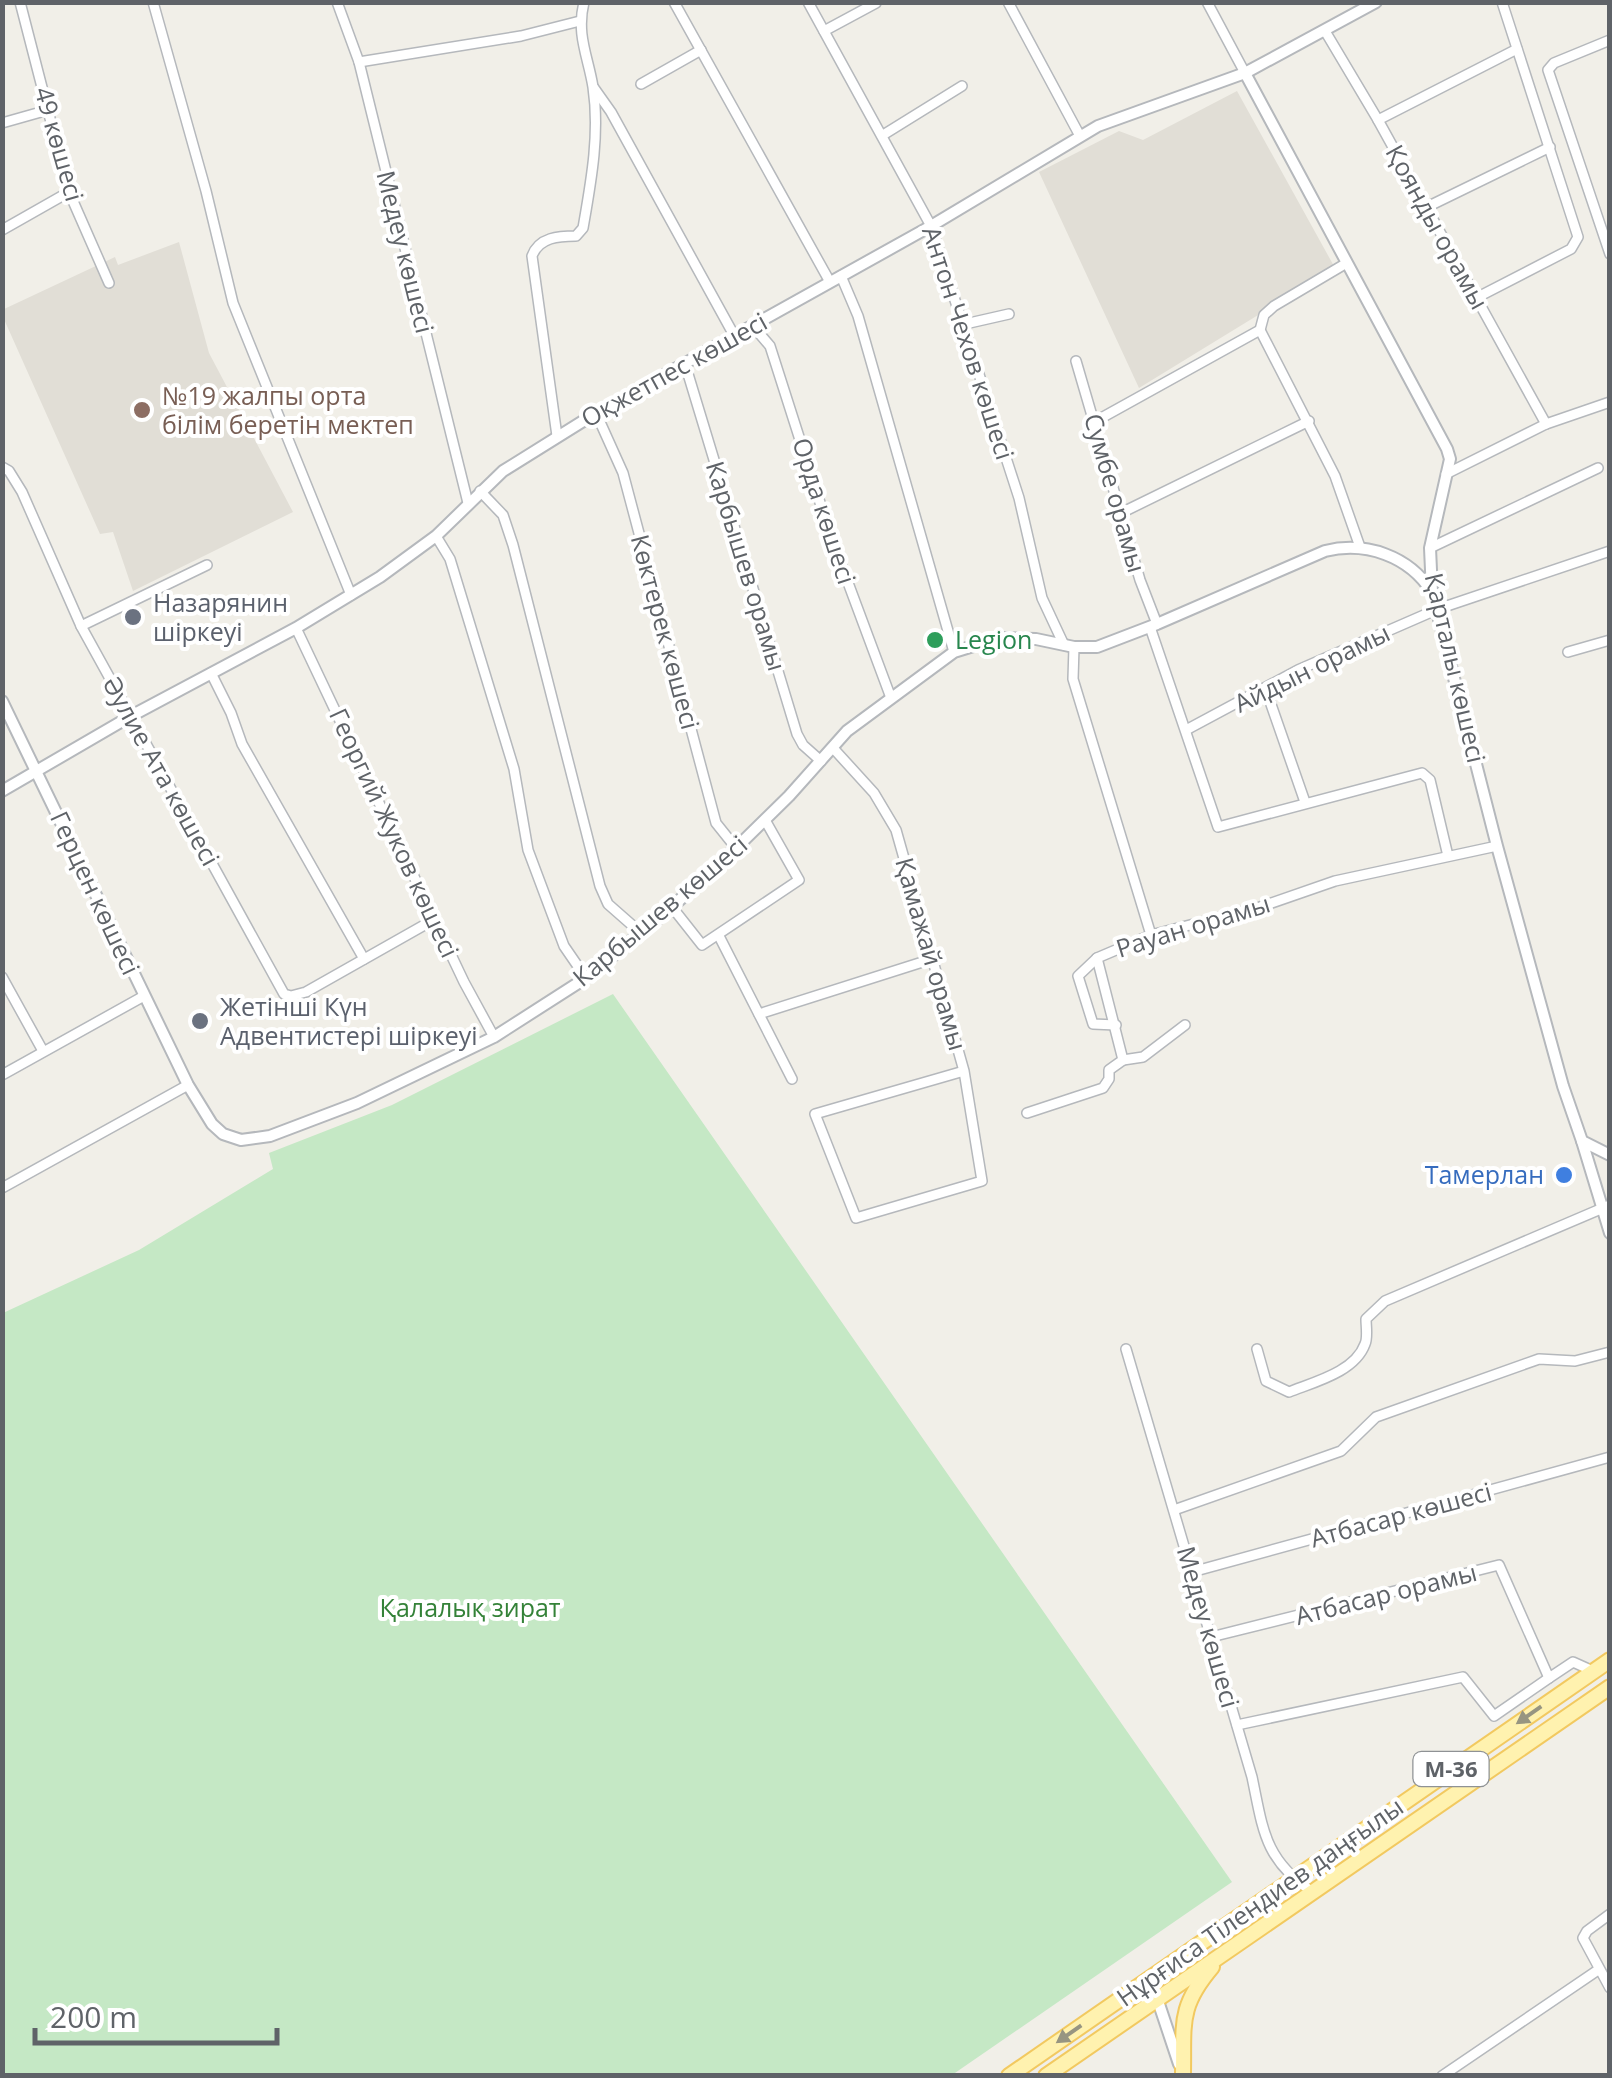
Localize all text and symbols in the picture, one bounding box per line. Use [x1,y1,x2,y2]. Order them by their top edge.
street label: 49 көшесі [27,83,93,205]
street label: Қоянды орамы [1379,138,1497,315]
street label: Медеу көшесі [369,167,443,337]
street label: Антон Чехов көшесі [915,222,1023,464]
street label: Оқжетпес көшесі [574,304,773,434]
place label: №19 жалпы орта білім беретін мектеп [162,378,414,441]
marker: №19 жалпы орта білім беретін мектеп [131,399,153,421]
street label: Сумбе орамы [1077,409,1155,576]
street label: Орда көшесі [785,433,865,588]
street label: Карбышев орамы [699,457,795,675]
street label: Көктерек көшесі [624,531,708,733]
street label: Қарталы көшесі [1418,569,1494,766]
place label: Назарянин шіркеуі [153,585,288,648]
marker: Назарянин шіркеуі [122,606,144,628]
street label: Айдын орамы [1228,615,1395,720]
place label: Legion [955,622,1032,656]
marker: Legion [924,629,946,651]
street label: Әулие Ата көшесі [96,670,228,871]
street label: Георгий Жуков көшесі [322,702,468,963]
street label: Герцен көшесі [43,805,149,980]
street label: Карбышев көшесі [565,827,754,993]
street label: Қамажай орамы [888,853,976,1054]
street label: Рауан орамы [1112,885,1274,965]
place label: Жетінші Күн Адвентистері шіркеуі [220,989,478,1052]
marker: Жетінші Күн Адвентистері шіркеуі [189,1010,211,1032]
place label: Тамерлан [1425,1157,1544,1191]
marker: Тамерлан [1553,1164,1575,1186]
street label: Атбасар көшесі [1306,1473,1495,1555]
street label: Медеу көшесі [1170,1542,1248,1711]
street label: Атбасар орамы [1292,1554,1480,1632]
park label: Қалалық зират [379,1590,561,1624]
one-way arrow [1516,1705,1543,1724]
road number: M-36 [1414,1752,1488,1786]
street label: Нұрғиса Тілендиев даңғылы [1109,1789,1410,2013]
scale bar [35,1983,278,2045]
text: 200 m [50,1996,137,2037]
one-way arrow [1055,2024,1082,2043]

